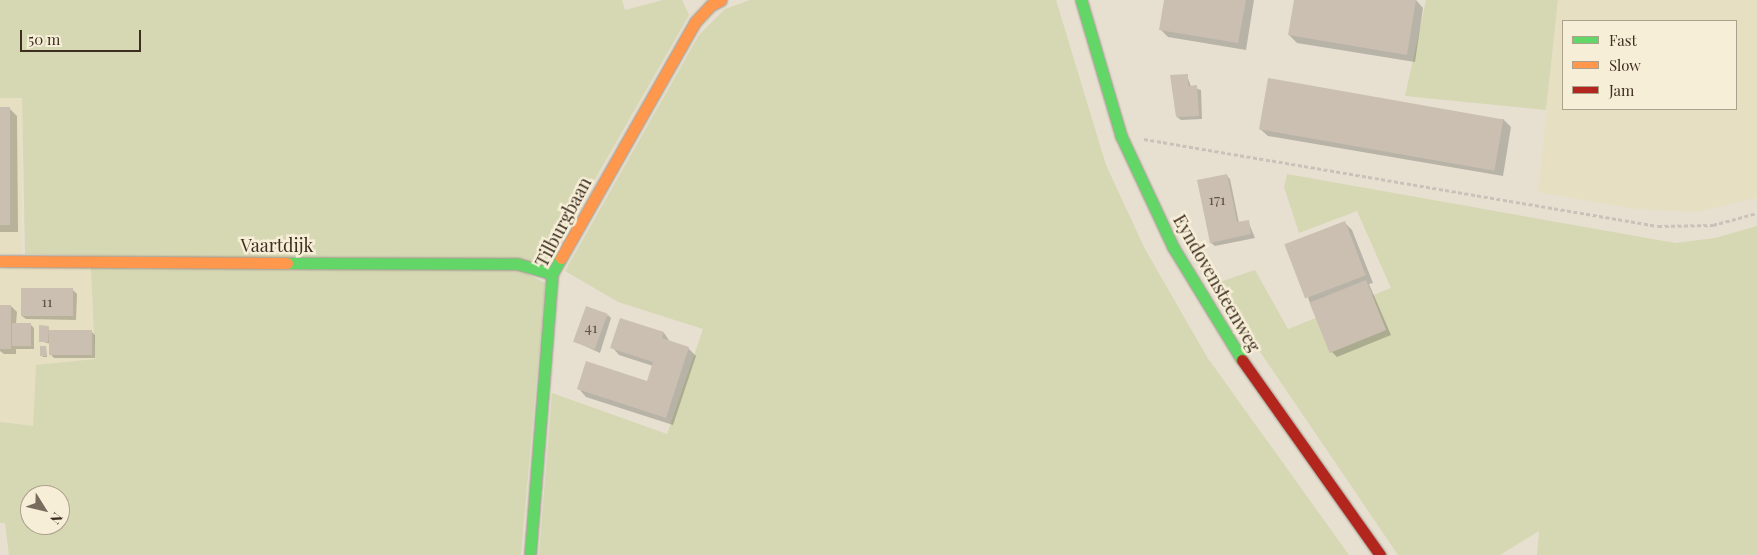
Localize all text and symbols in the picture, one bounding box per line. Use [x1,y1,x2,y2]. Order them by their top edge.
scale bar [22,20,144,52]
legend [1562,20,1737,110]
text: 50 m [28,29,60,49]
text: Fast [1609,30,1637,50]
text: Slow [1609,55,1641,75]
text: Jam [1609,80,1634,100]
street label: Tilburgbaan [530,173,596,271]
house number: 171 [1208,191,1226,209]
street label: Eyndovensteenweg [1169,210,1265,356]
street label: Vaartdijk [241,234,313,256]
house number: 11 [41,293,53,311]
house number: 41 [585,319,597,337]
north arrow [20,485,70,535]
text: N [46,509,67,528]

